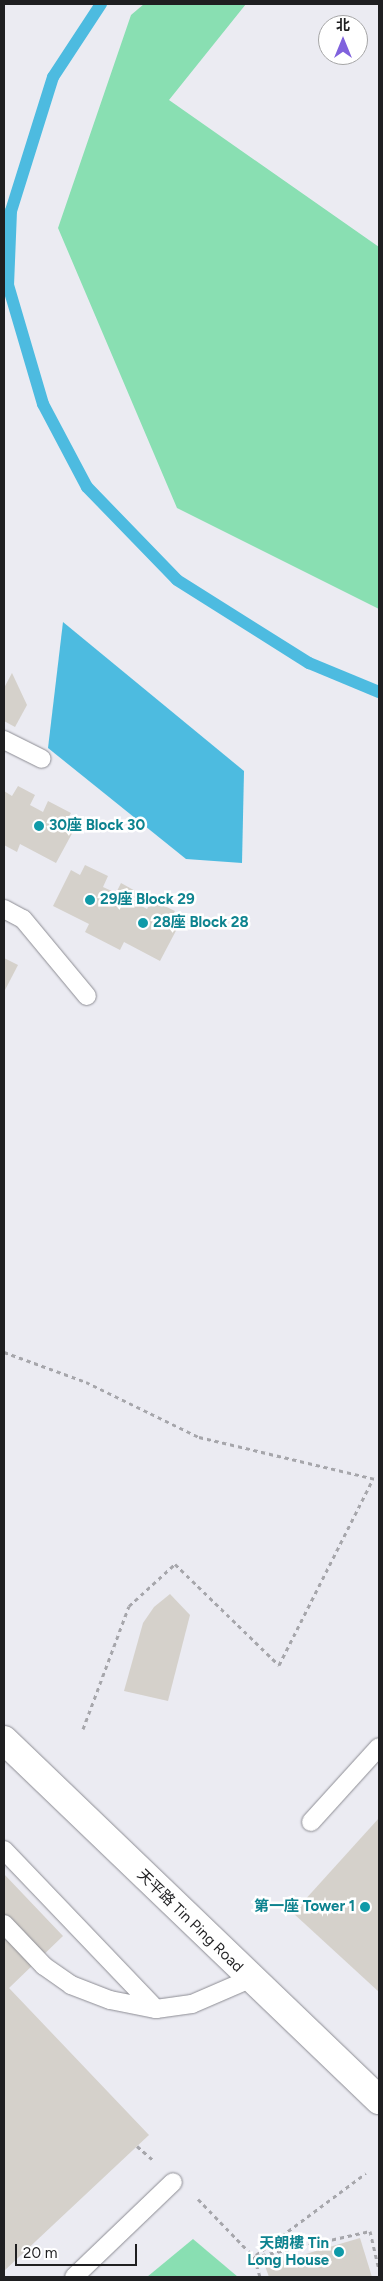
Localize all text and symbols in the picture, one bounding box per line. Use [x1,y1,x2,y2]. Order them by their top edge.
north arrow [318,15,368,65]
text: 北 [336,17,350,34]
place label: 30座 Block 30 [49,817,145,835]
marker: 30座 Block 30 [33,820,45,832]
place label: 29座 Block 29 [100,891,195,909]
marker: 29座 Block 29 [84,894,96,906]
place label: 28座 Block 28 [153,914,249,932]
marker: 28座 Block 28 [137,917,149,929]
street label: 天平路 Tin Ping Road [133,1866,247,1976]
place label: 第一座 Tower 1 [254,1898,355,1916]
marker: 第一座 Tower 1 [359,1901,371,1913]
scale bar [18,2234,140,2266]
place label: 天朗樓 Tin Long House [247,2234,329,2269]
text: 20 m [23,2244,57,2262]
marker: 天朗樓 Tin Long House [333,2246,345,2258]

